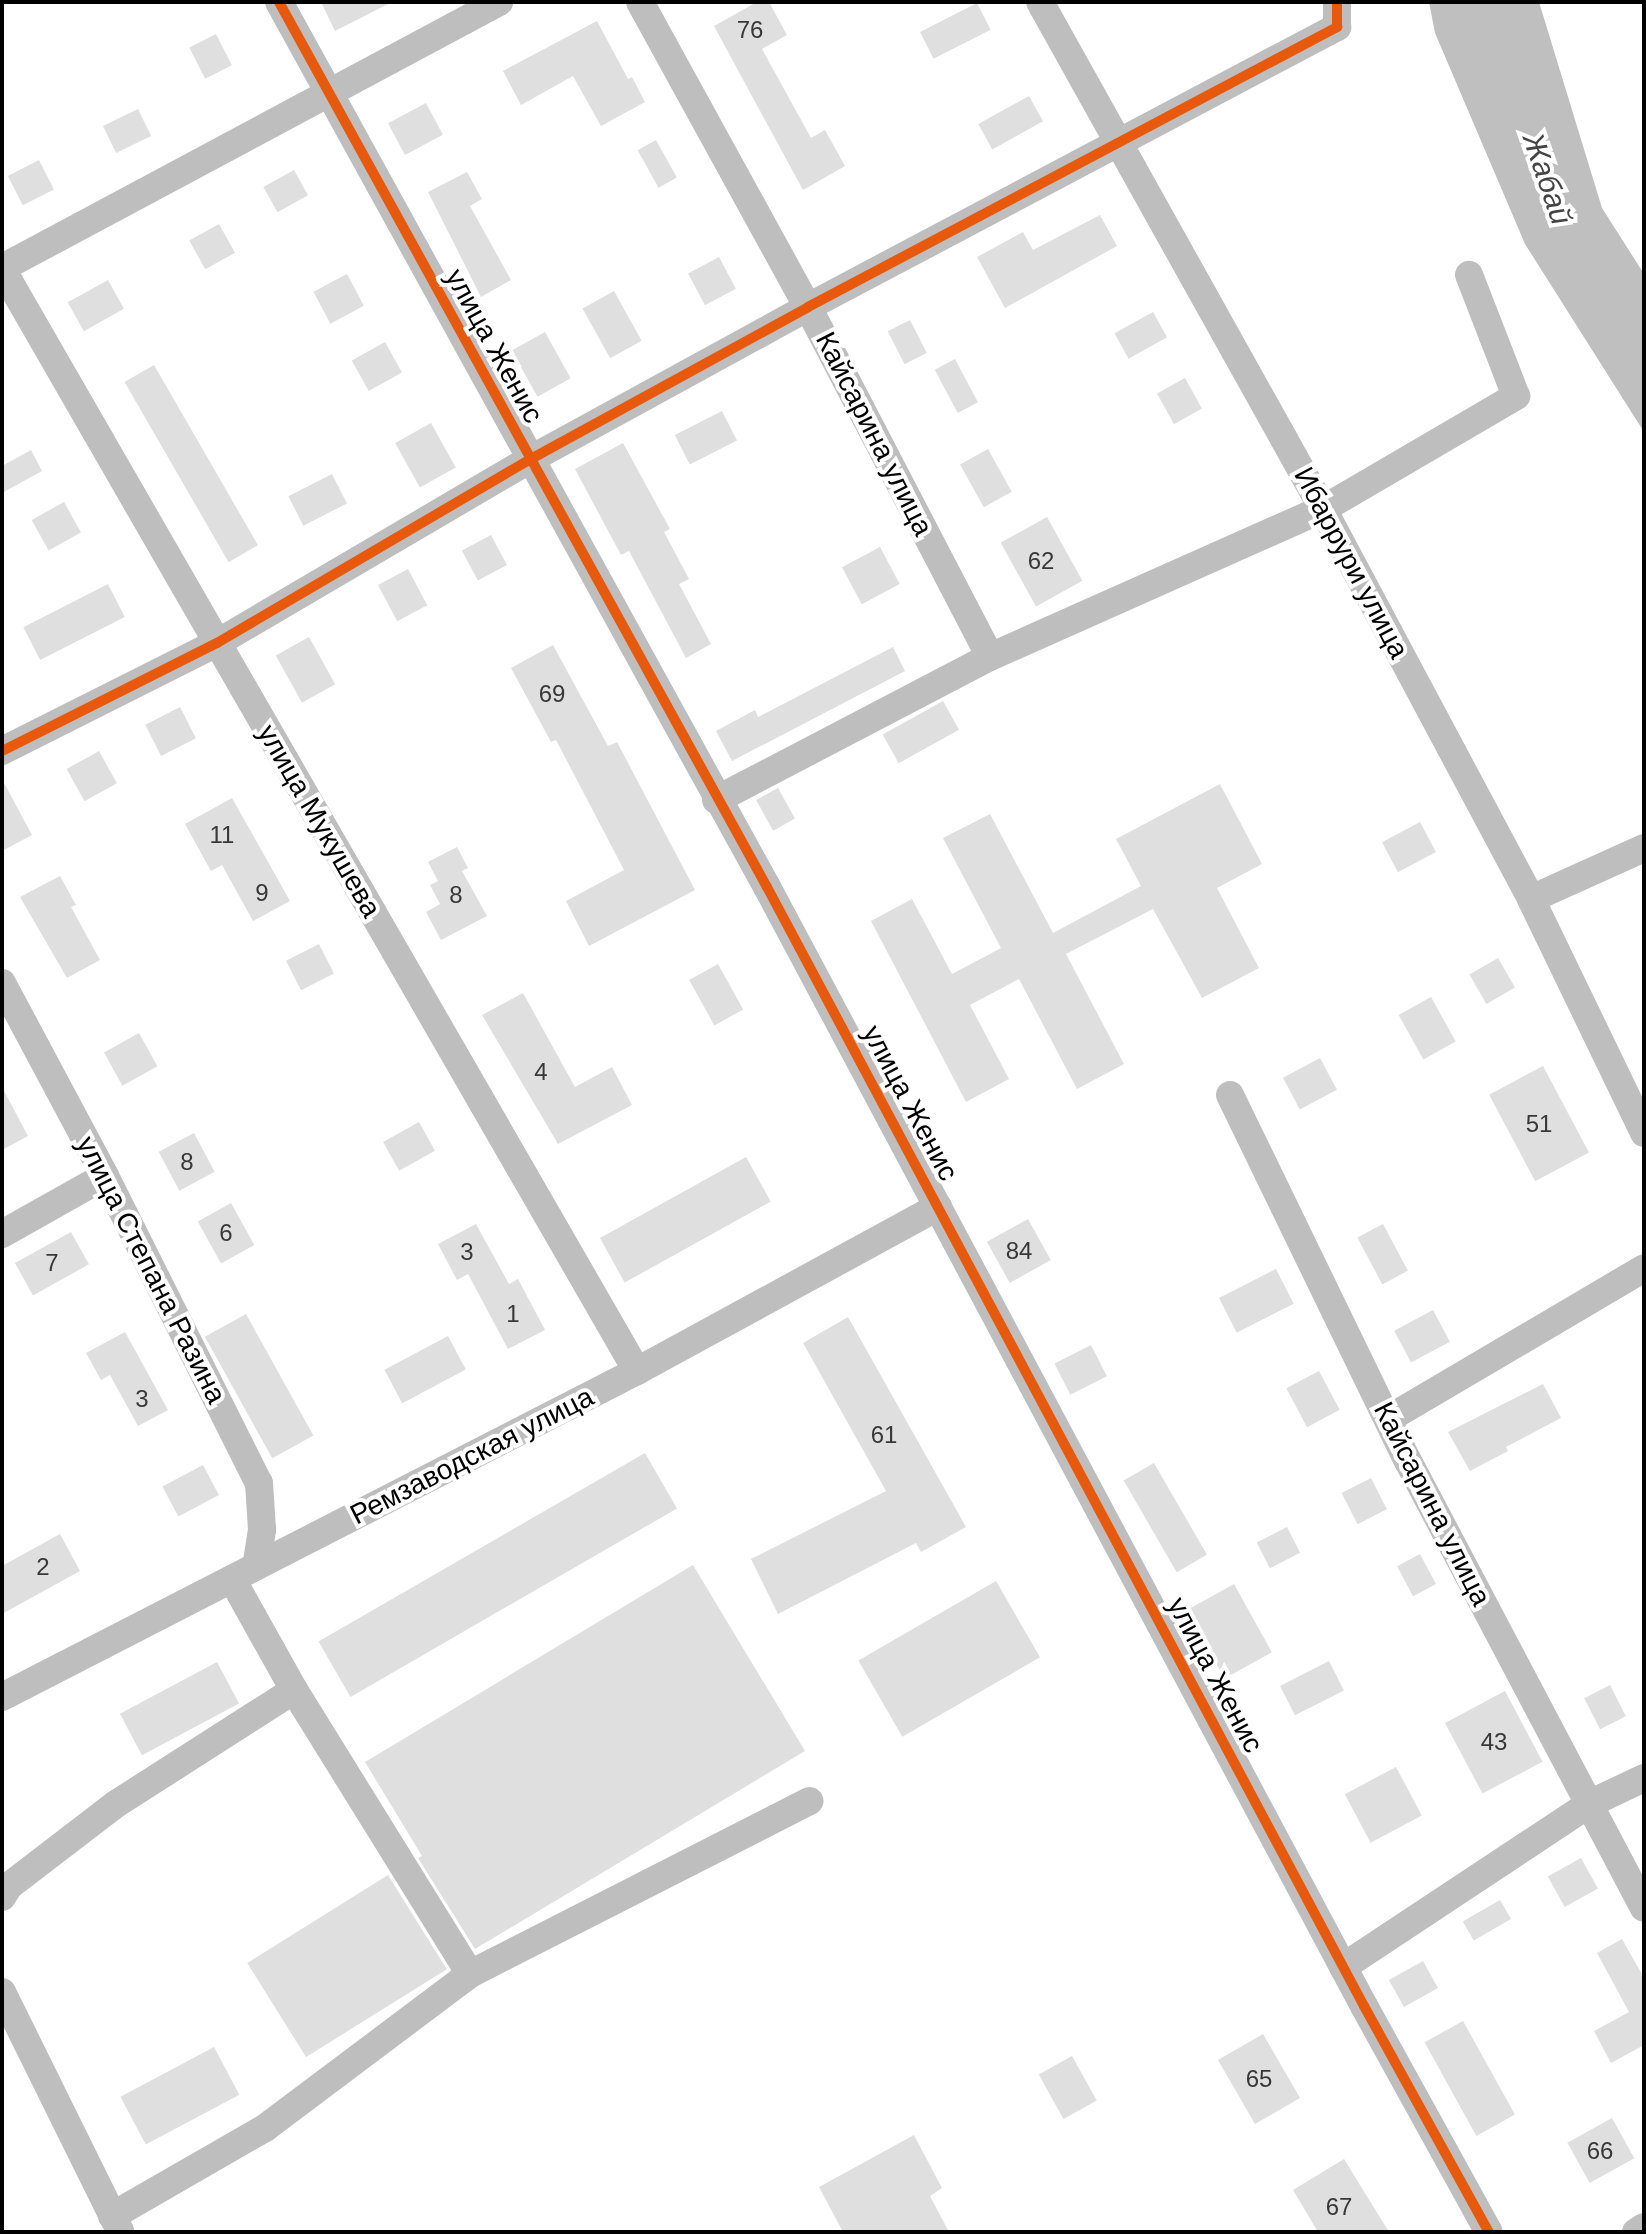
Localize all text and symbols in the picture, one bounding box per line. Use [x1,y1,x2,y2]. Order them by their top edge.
house number: 76 [737,16,763,44]
water label: Жабай [1515,128,1579,230]
street label: улица Женис [438,263,550,429]
street label: Кайсарина улица [808,327,940,541]
street label: Ибаррури улица [1287,462,1415,664]
house number: 62 [1028,547,1054,575]
house number: 69 [539,680,565,708]
street label: улица Мукушева [250,719,388,923]
house number: 11 [210,821,234,849]
house number: 9 [255,879,269,907]
house number: 8 [449,881,463,909]
street label: улица Женис [855,1020,965,1186]
house number: 4 [534,1058,548,1086]
house number: 51 [1526,1110,1552,1138]
street label: улица Степана Разина [69,1131,233,1409]
house number: 8 [180,1148,194,1176]
house number: 6 [219,1219,233,1247]
house number: 84 [1006,1237,1032,1265]
house number: 3 [460,1238,474,1266]
house number: 7 [45,1249,59,1277]
house number: 1 [506,1300,520,1328]
street label: Ремзаводская улица [345,1380,599,1532]
house number: 3 [135,1385,149,1413]
street label: Кайсарина улица [1366,1397,1498,1611]
house number: 61 [871,1421,897,1449]
house number: 2 [36,1553,50,1581]
street label: улица Женис [1160,1592,1270,1758]
house number: 43 [1481,1728,1507,1756]
house number: 65 [1246,2065,1272,2093]
house number: 66 [1587,2137,1613,2165]
house number: 67 [1326,2193,1352,2221]

